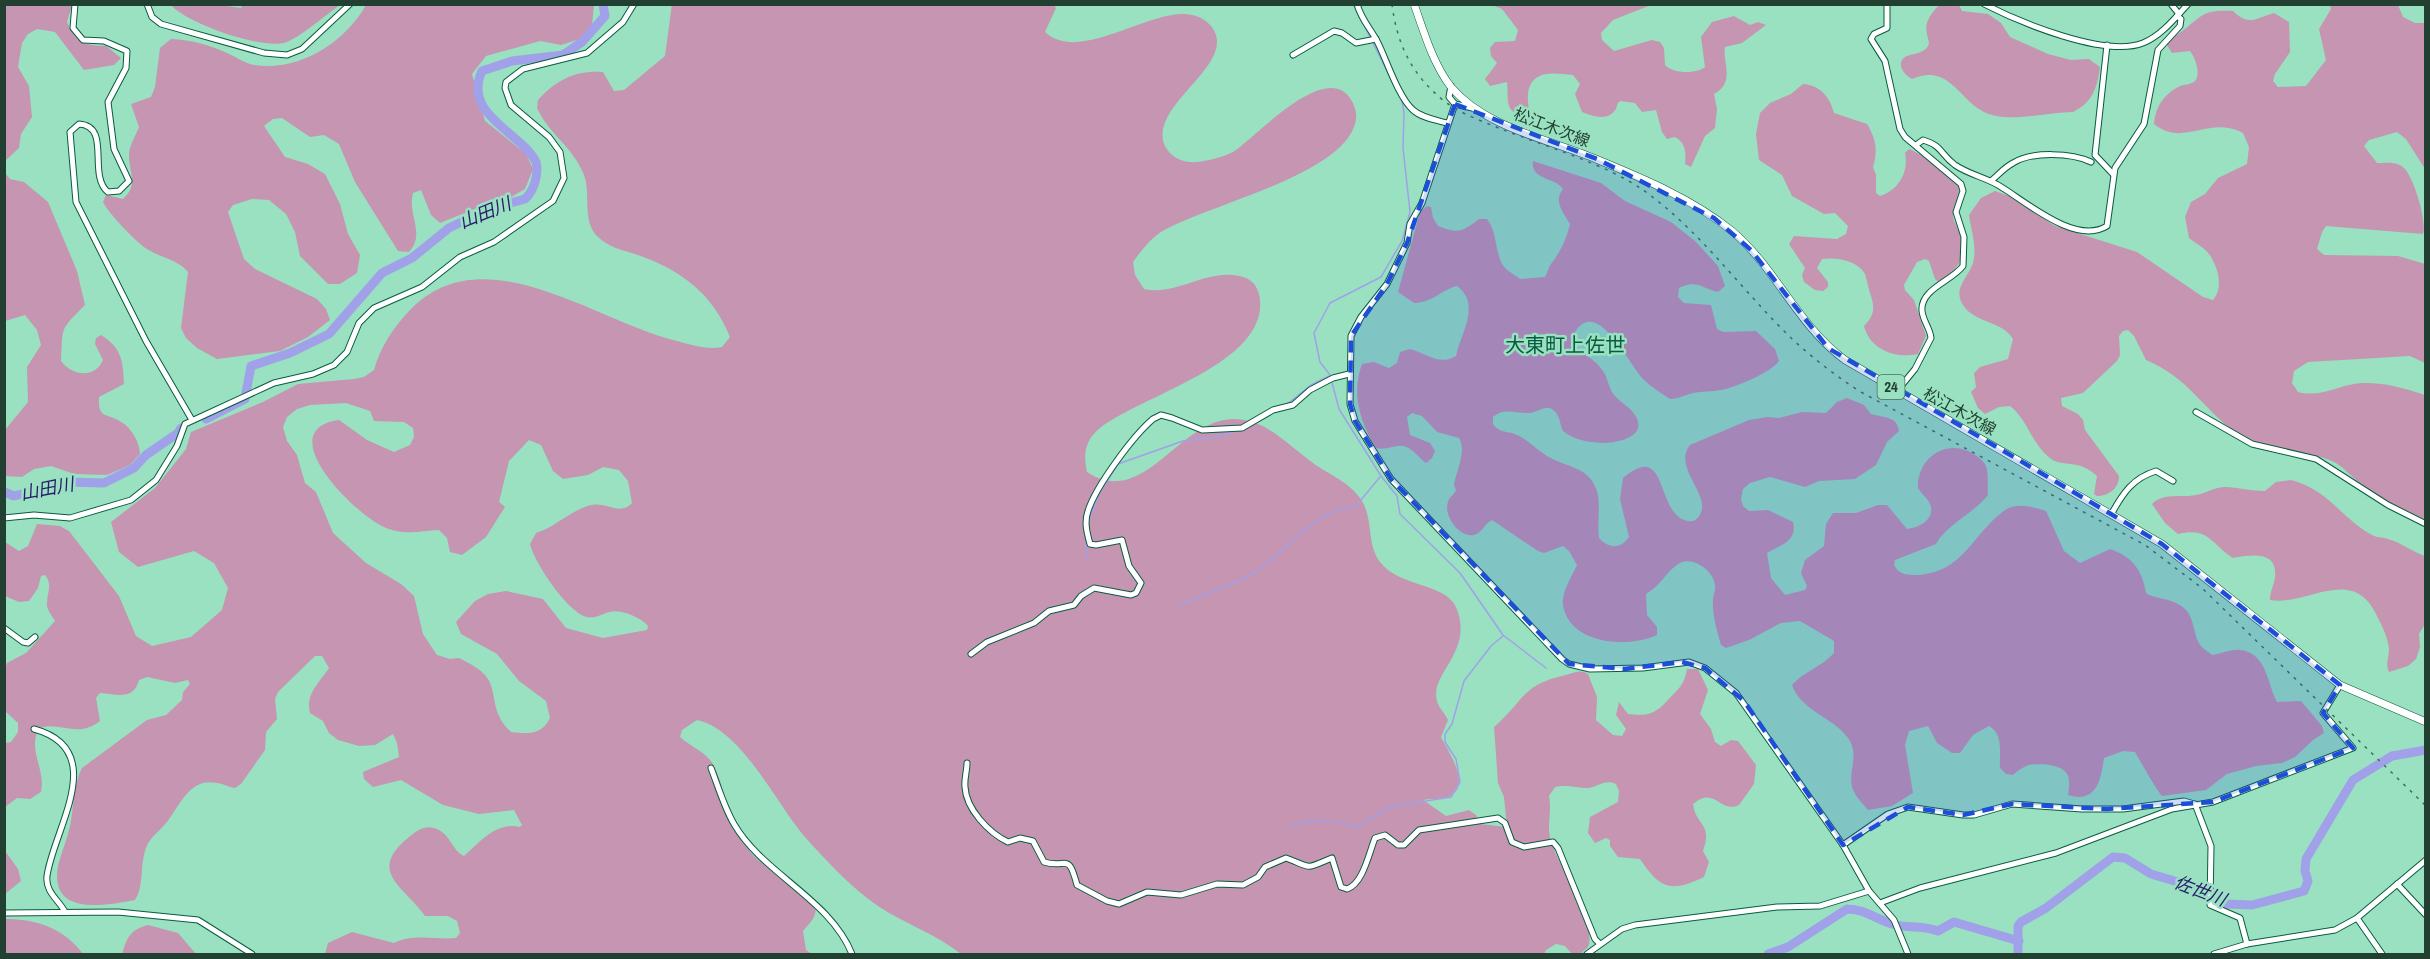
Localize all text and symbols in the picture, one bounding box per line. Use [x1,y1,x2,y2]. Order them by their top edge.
street label: 松江木次線 [1511,102,1593,152]
water label: 山田川 [455,190,516,234]
district label: 大東町上佐世 [1505,331,1625,358]
road number: 24 [1878,375,1904,399]
street label: 松江木次線 [1920,382,2000,440]
water label: 山田川 [18,471,78,506]
water label: 佐世川 [2170,869,2232,913]

